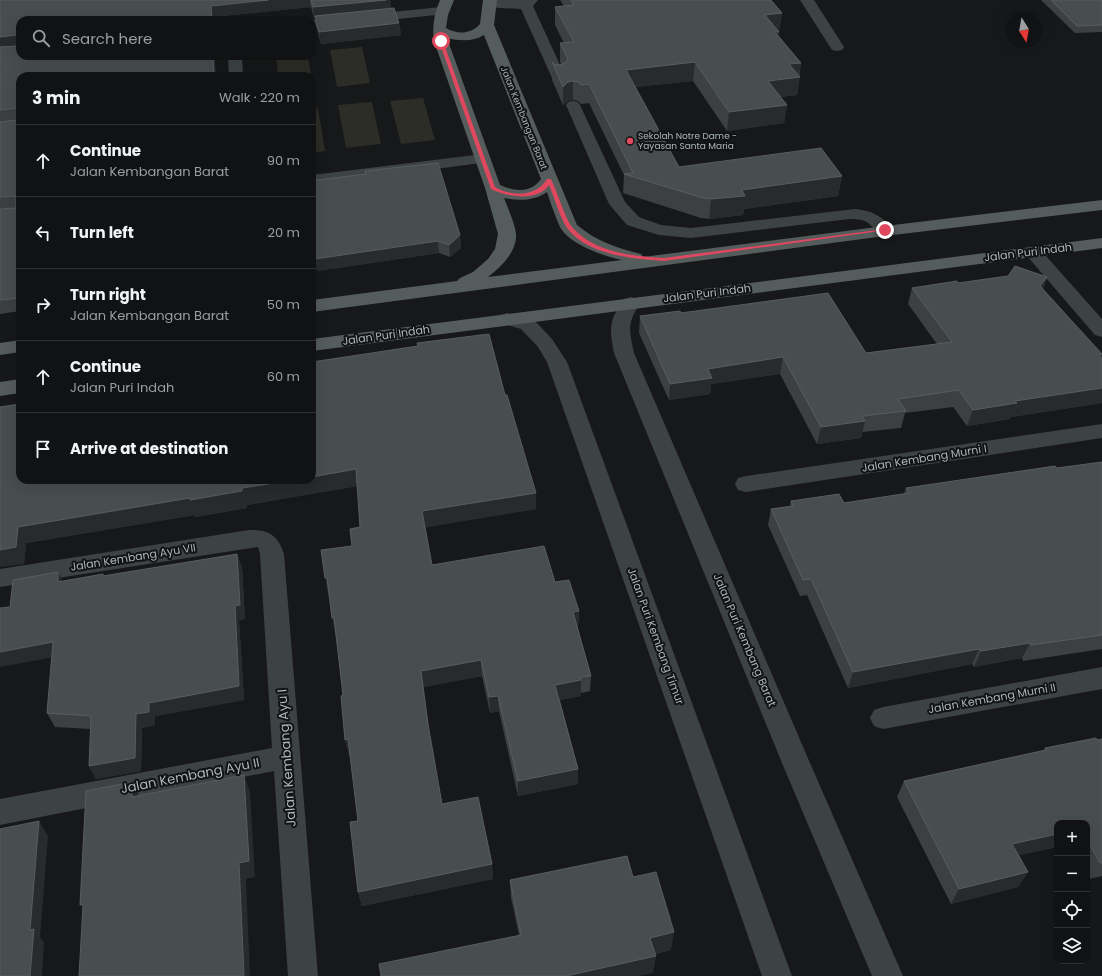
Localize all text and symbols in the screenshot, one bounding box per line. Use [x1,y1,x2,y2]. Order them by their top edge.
north arrow [1006,12,1042,48]
search box [16,16,316,60]
icon: search [30,27,52,49]
text: Search here [62,28,152,49]
route start [432,32,450,50]
street label: Jalan Kembangan Barat [498,65,550,171]
text: 3 min [32,86,80,110]
text: Walk · 220 m [219,88,300,107]
place label: Sekolah Notre Dame - Yayasan Santa Maria [638,130,737,152]
marker: Sekolah Notre Dame - Yayasan Santa Maria [625,136,635,146]
text: Continue [70,140,141,161]
icon: ahead [32,150,54,172]
text: 90 m [267,151,300,170]
text: Jalan Kembangan Barat [70,162,229,181]
route end [876,221,894,239]
icon: left [32,222,54,244]
text: Turn left [70,222,134,243]
text: 20 m [267,223,300,242]
street label: Jalan Puri Indah [983,239,1073,265]
street label: Jalan Puri Indah [662,280,752,306]
text: Turn right [70,284,146,305]
icon: right [32,294,54,316]
text: 50 m [267,295,300,314]
text: Jalan Kembangan Barat [70,306,229,325]
street label: Jalan Puri Indah [341,321,431,349]
text: Continue [70,356,141,377]
icon: ahead [32,366,54,388]
text: 60 m [267,367,300,386]
text: Jalan Puri Indah [70,378,174,397]
icon: arrive [32,438,54,460]
text: Arrive at destination [70,438,228,459]
street label: Jalan Kembang Murni I [860,440,988,476]
street label: Jalan Kembang Ayu VII [69,539,197,575]
street label: Jalan Puri Kembang Timur [624,565,688,707]
street label: Jalan Puri Kembang Barat [710,571,780,709]
street label: Jalan Kembang Murni II [927,679,1057,717]
street label: Jalan Kembang Ayu I [272,689,301,827]
street label: Jalan Kembang Ayu II [119,753,261,798]
map controls [1054,820,1090,964]
button: + [1054,820,1090,856]
button: − [1054,856,1090,892]
button: locate [1054,892,1090,928]
button: layers [1054,928,1090,964]

